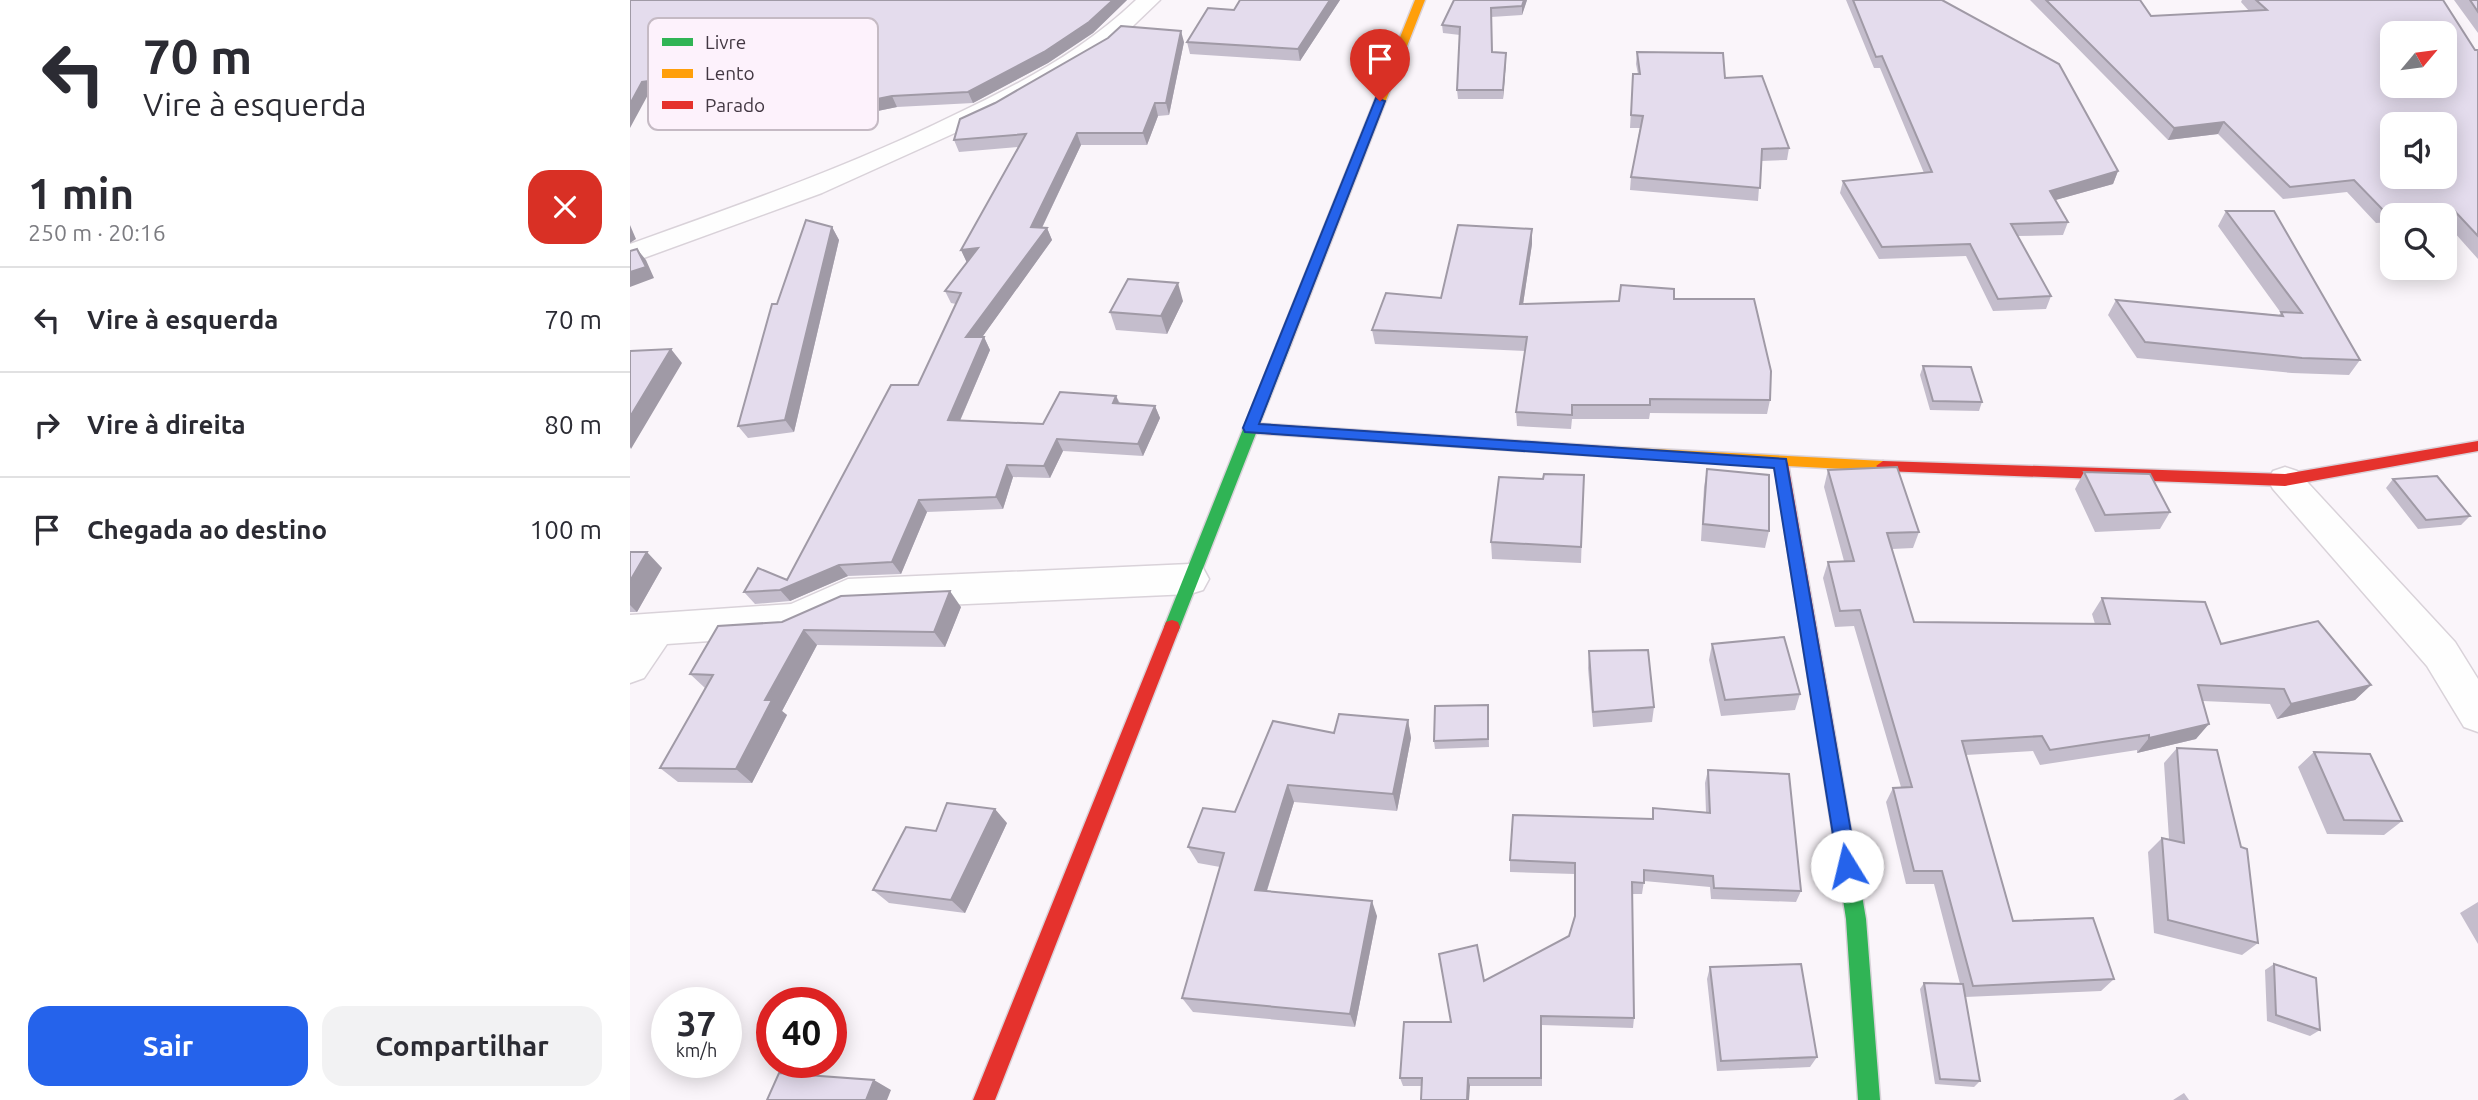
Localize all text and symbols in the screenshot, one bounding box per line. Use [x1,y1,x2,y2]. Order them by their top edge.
legend [648,18,878,130]
north arrow [2380,21,2457,98]
map controls [2380,21,2457,280]
icon: left [28,28,119,119]
text: 70 m [143,28,252,83]
pin [1350,29,1410,101]
text: Livre [705,31,746,53]
icon: arrive [1361,40,1399,78]
text: Lento [705,62,755,84]
text: Vire à esquerda [143,86,366,122]
text: Parado [705,94,765,116]
button: sound [2380,112,2457,189]
text: 1 min [28,170,134,217]
button: close [528,170,602,244]
button: search [2380,203,2457,280]
text: 250 m · 20:16 [28,220,166,245]
icon: left [28,301,66,339]
text: Vire à esquerda [87,305,278,334]
text: 70 m [544,305,602,334]
icon: right [28,406,66,444]
text: Vire à direita [87,410,246,439]
text: 80 m [544,410,602,439]
icon: arrive [28,511,66,549]
text: Chegada ao destino [87,515,327,544]
text: 100 m [530,515,602,544]
position arrow [1810,829,1884,903]
speed limit sign: 40 [756,987,847,1078]
text: 37 [677,1003,716,1043]
button: Sair [28,1006,308,1086]
button: Compartilhar [322,1006,602,1086]
text: km/h [676,1040,717,1060]

